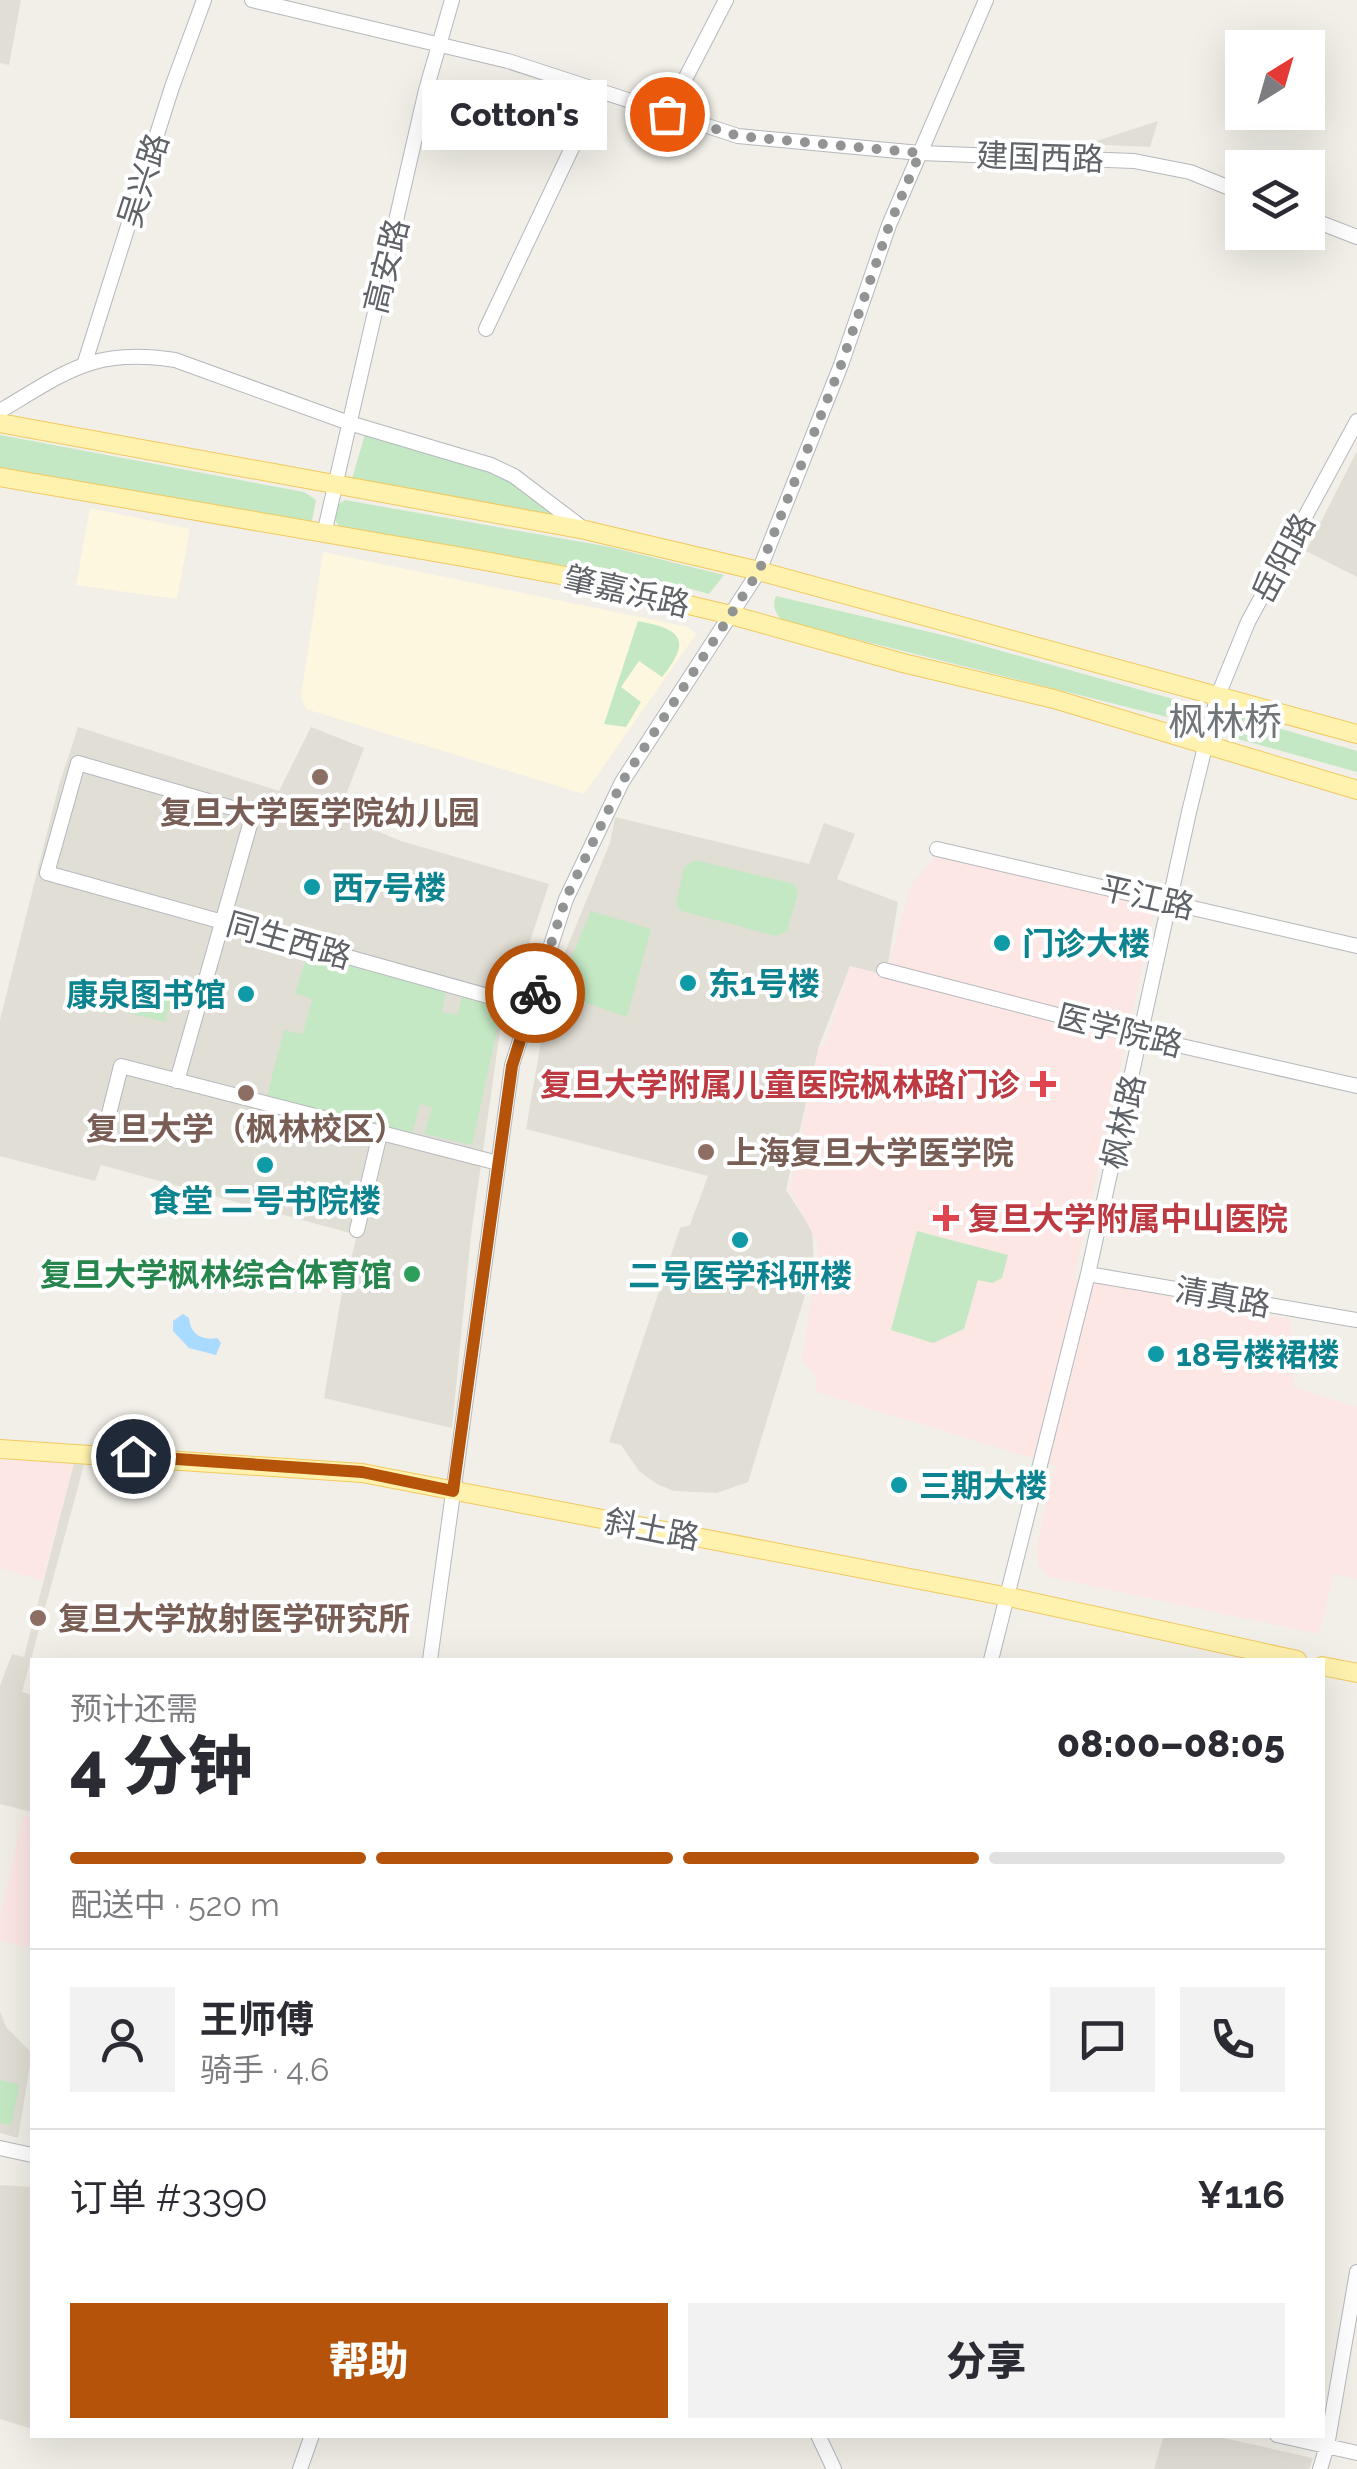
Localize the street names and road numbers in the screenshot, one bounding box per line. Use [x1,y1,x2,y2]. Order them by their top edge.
street label: 吴兴路 [111,129,175,231]
street label: 建国西路 [975,136,1105,178]
street label: 高安路 [356,215,416,317]
street label: 岳阳路 [1244,507,1322,609]
street label: 肇嘉浜路 [560,559,694,623]
street label: 平江路 [1096,868,1198,926]
street label: 同生西路 [222,905,356,975]
street label: 医学院路 [1053,997,1187,1063]
street label: 枫林路 [1094,1071,1152,1173]
street label: 清真路 [1173,1270,1273,1324]
street label: 斜土路 [601,1502,703,1556]

